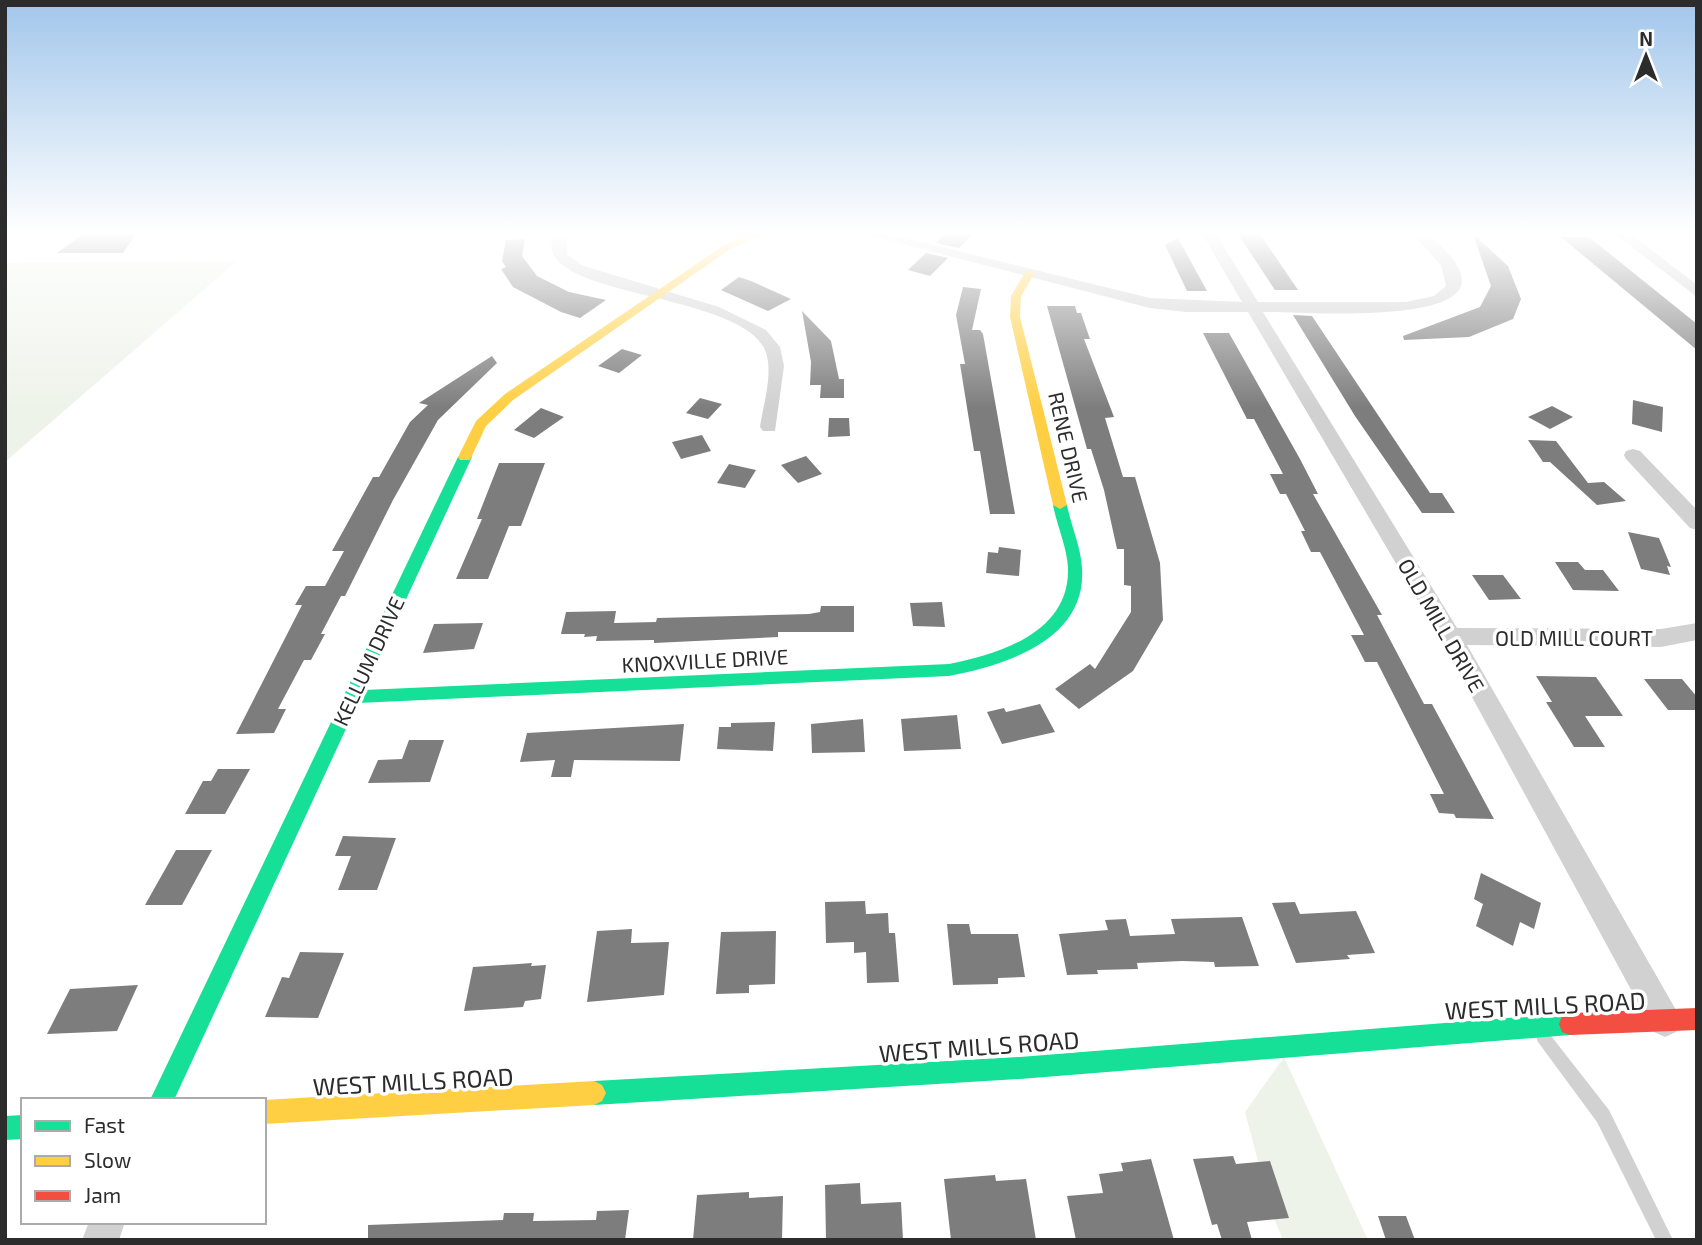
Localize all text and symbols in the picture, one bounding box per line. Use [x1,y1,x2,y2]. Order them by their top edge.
north arrow [1611,21,1681,91]
text: N [1639,27,1653,50]
street label: RENE DRIVE [1044,389,1094,505]
street label: OLD MILL DRIVE [1394,554,1490,696]
street label: KELLUM DRIVE [327,593,409,729]
street label: OLD MILL COURT [1495,625,1653,650]
street label: KNOXVILLE DRIVE [621,643,789,677]
street label: WEST MILLS ROAD [1444,985,1646,1025]
street label: WEST MILLS ROAD [878,1025,1080,1067]
street label: WEST MILLS ROAD [312,1061,514,1101]
legend [21,1098,266,1224]
text: Fast [84,1112,125,1137]
text: Slow [84,1147,131,1172]
text: Jam [84,1182,121,1207]

